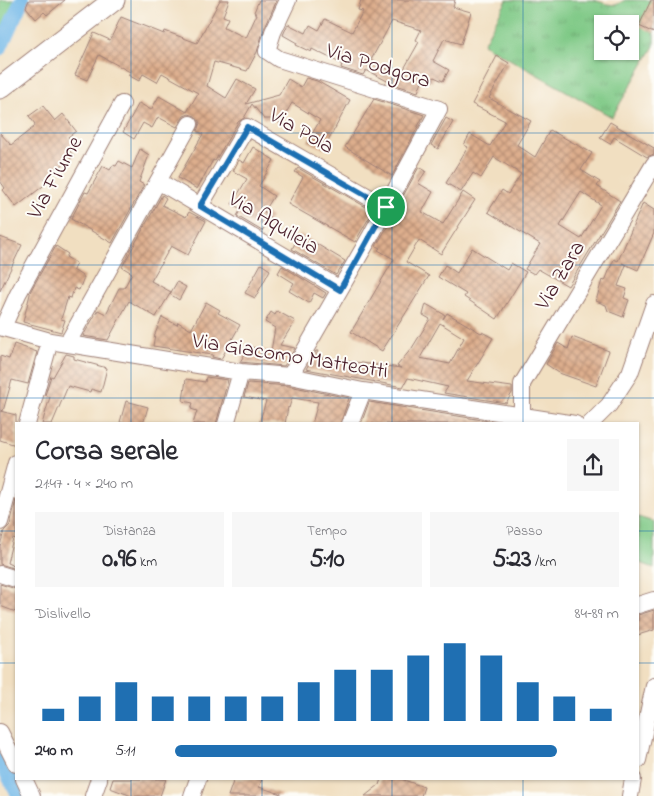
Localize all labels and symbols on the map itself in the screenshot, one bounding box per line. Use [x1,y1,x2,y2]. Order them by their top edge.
street label: Via Podgora [320,36,434,99]
street label: Via Pola [262,100,340,163]
street label: Via Fiume [20,131,92,226]
street label: Via Aquileia [220,184,325,264]
pin [365,186,407,228]
street label: Via Zara [527,235,594,318]
street label: Via Giacomo Matteotti [189,326,390,388]

